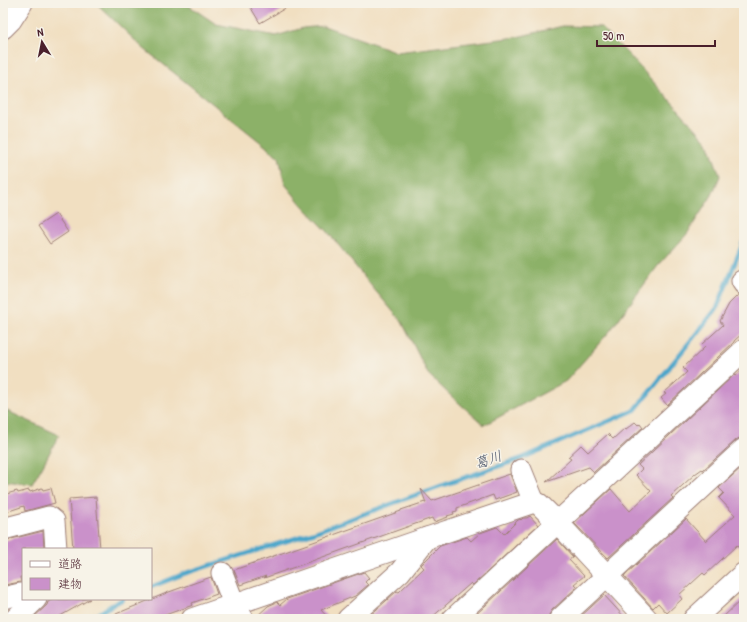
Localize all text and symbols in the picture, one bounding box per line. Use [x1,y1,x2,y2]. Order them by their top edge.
north arrow [22,22,62,62]
scale bar [597,22,715,48]
text: N [36,25,45,40]
text: 50 m [603,27,624,44]
water label: 葛川 [472,445,504,473]
legend [22,548,152,600]
text: 道路 [58,555,82,572]
text: 建物 [58,575,82,592]

